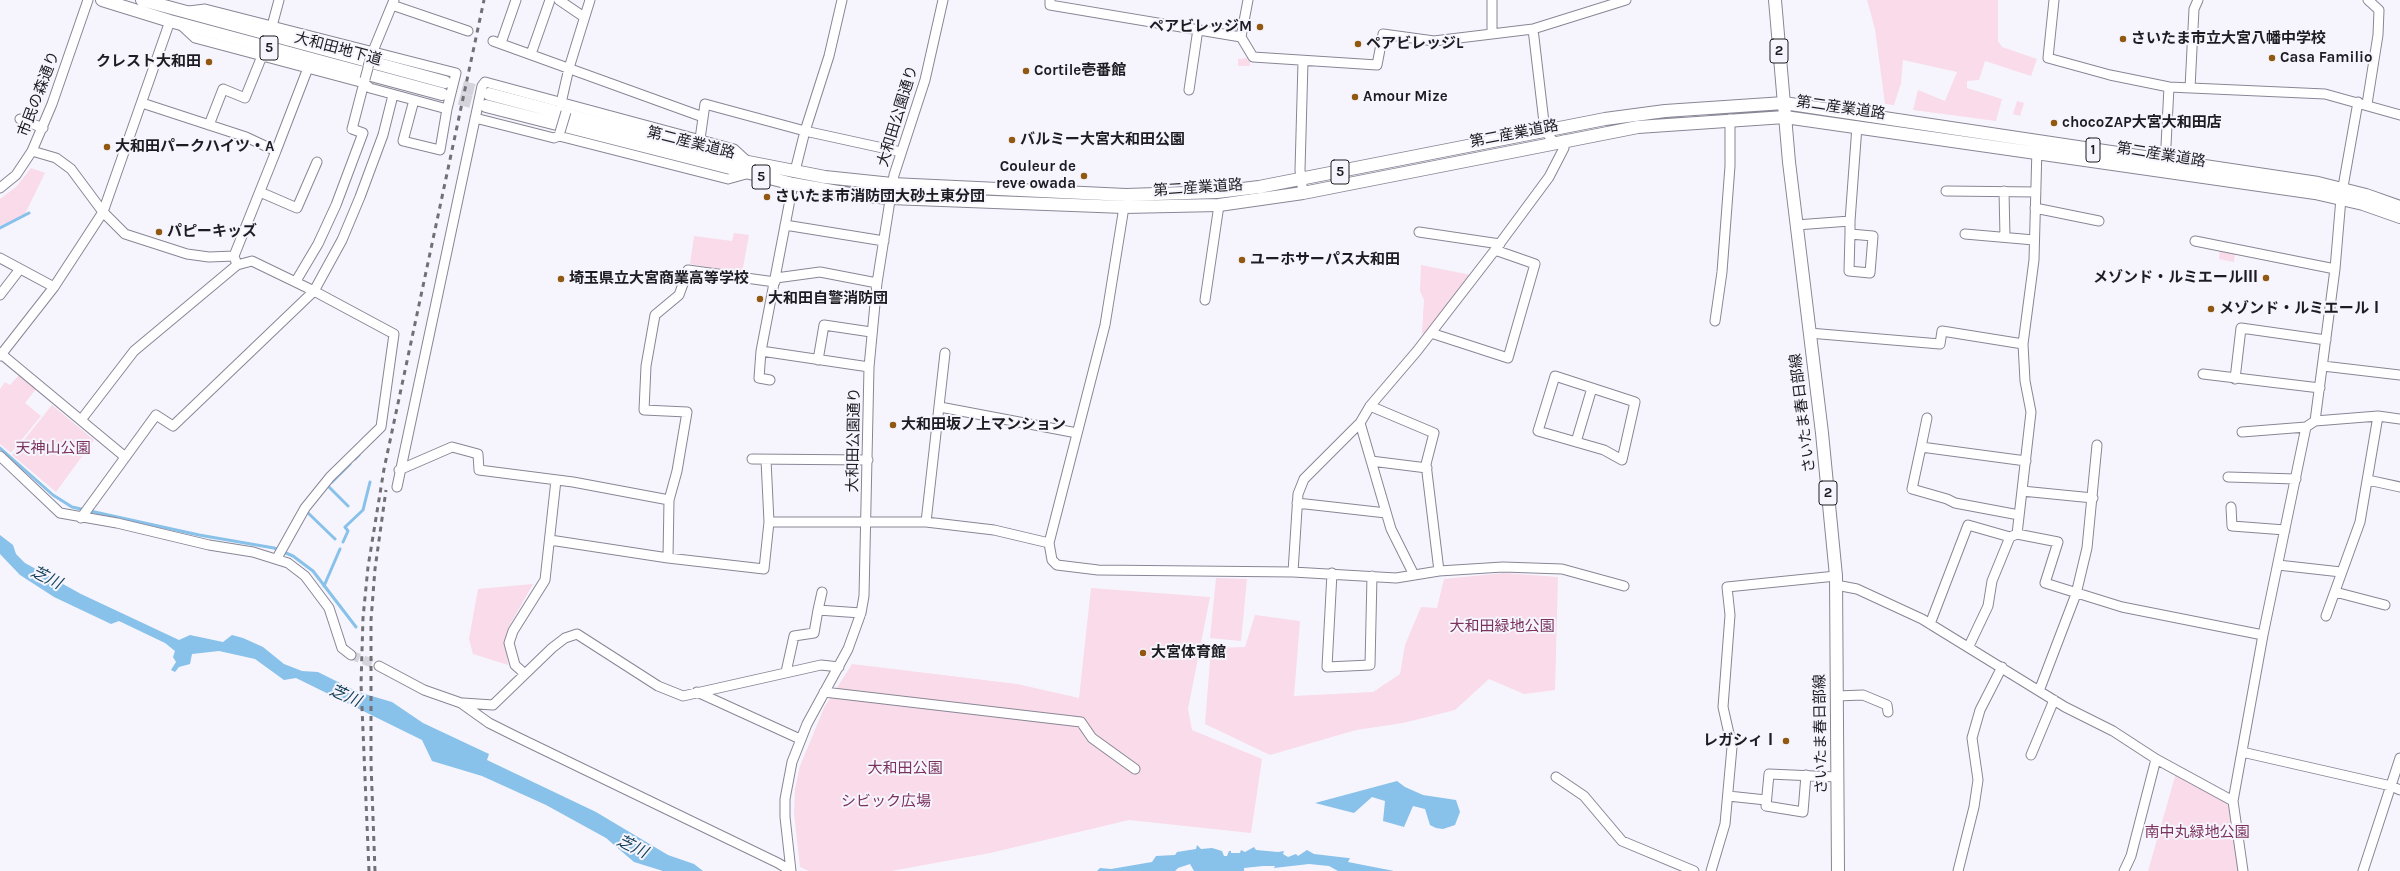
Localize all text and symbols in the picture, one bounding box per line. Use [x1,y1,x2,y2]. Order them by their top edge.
place label: ペアビレッジM [1149,18,1252,36]
marker: ペアビレッジM [1255,22,1265,32]
street label: 大和田地下道 [292,29,384,69]
place label: さいたま市立大宮八幡中学校 [2131,30,2326,48]
marker: さいたま市立大宮八幡中学校 [2118,34,2128,44]
place label: ペアビレッジL [1366,35,1463,53]
road number: 5 [260,36,278,60]
marker: ペアビレッジL [1353,39,1363,49]
road number: 2 [1770,39,1788,63]
street label: 市民の森通り [14,49,64,139]
place label: Casa Familio [2280,49,2373,67]
place label: クレスト大和田 [96,53,201,71]
marker: Casa Familio [2267,53,2277,63]
marker: クレスト大和田 [204,57,214,67]
place label: Cortile壱番館 [1034,62,1126,80]
street label: 大和田公園通り [874,63,922,169]
marker: Cortile壱番館 [1021,66,1031,76]
place label: Amour Mize [1363,88,1448,106]
marker: Amour Mize [1350,92,1360,102]
street label: 第二産業道路 [1795,93,1887,123]
place label: chocoZAP大宮大和田店 [2062,114,2222,132]
street label: 第二産業道路 [1468,117,1560,151]
marker: chocoZAP大宮大和田店 [2049,118,2059,128]
street label: 第二産業道路 [645,123,737,163]
place label: バルミー大宮大和田公園 [1020,131,1185,149]
marker: バルミー大宮大和田公園 [1007,135,1017,145]
place label: 大和田パークハイツ・A [115,138,274,156]
road number: 1 [2086,138,2100,162]
street label: 第二産業道路 [2115,139,2207,171]
marker: 大和田パークハイツ・A [102,142,112,152]
place label: Couleur de reve owada [996,158,1076,193]
road number: 5 [1331,160,1349,184]
road number: 5 [752,165,770,189]
marker: Couleur de reve owada [1079,171,1089,181]
street label: 第二産業道路 [1152,176,1244,200]
place label: さいたま市消防団大砂土東分団 [775,188,985,206]
marker: さいたま市消防団大砂土東分団 [762,192,772,202]
place label: パピーキッズ [167,223,257,241]
marker: パピーキッズ [154,227,164,237]
place label: ユーホサーパス大和田 [1250,251,1400,269]
marker: ユーホサーパス大和田 [1237,255,1247,265]
place label: メゾンド・ルミエールⅢ [2093,269,2258,287]
place label: 埼玉県立大宮商業高等学校 [569,270,749,288]
marker: メゾンド・ルミエールⅢ [2261,273,2271,283]
marker: 埼玉県立大宮商業高等学校 [556,274,566,284]
place label: 大和田自警消防団 [768,290,888,308]
marker: 大和田自警消防団 [755,294,765,304]
place label: メゾンド・ルミエールⅠ [2219,300,2384,318]
marker: メゾンド・ルミエールⅠ [2206,304,2216,314]
street label: さいたま春日部線 [1787,352,1819,474]
street label: 大和田公園通り [844,387,864,493]
place label: 大和田坂ノ上マンション [901,416,1066,434]
marker: 大和田坂ノ上マンション [888,420,898,430]
park label: 天神山公園 [16,440,90,458]
road number: 2 [1819,481,1837,505]
water label: 芝川 [27,562,65,594]
park label: 大和田緑地公園 [1450,618,1554,636]
place label: 大宮体育館 [1151,644,1226,662]
marker: 大宮体育館 [1138,648,1148,658]
street label: さいたま春日部線 [1811,674,1831,794]
water label: 芝川 [326,681,364,711]
place label: レガシィⅠ [1703,732,1778,750]
marker: レガシィⅠ [1781,736,1791,746]
park label: 大和田公園 [868,760,942,778]
park label: シビック広場 [841,793,931,811]
park label: 南中丸緑地公園 [2145,824,2249,842]
water label: 芝川 [613,831,651,863]

